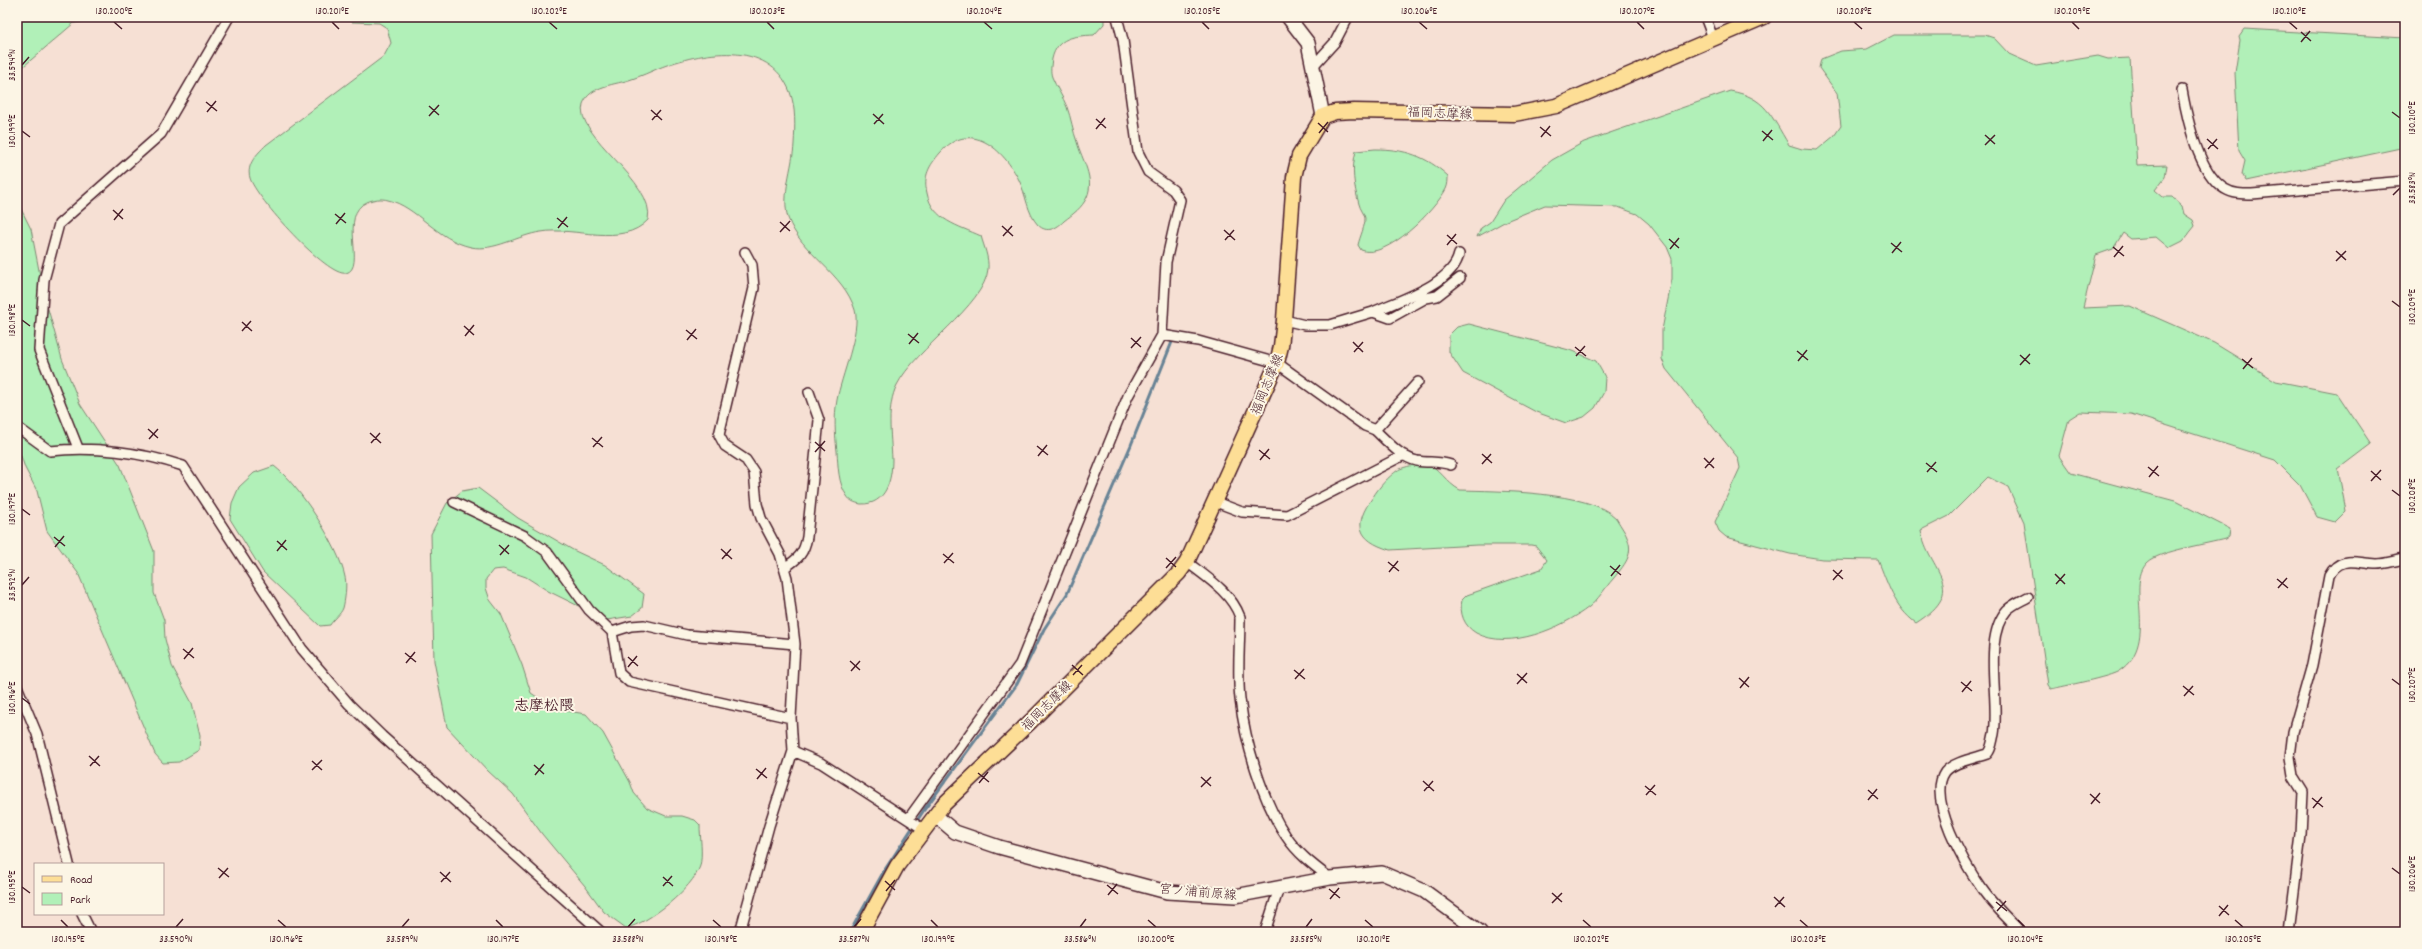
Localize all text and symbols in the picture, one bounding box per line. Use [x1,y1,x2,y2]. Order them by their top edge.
text: 130.200°E [96,5,133,19]
text: 130.201°E [315,5,349,19]
text: 130.202°E [531,5,567,19]
text: 130.203°E [749,5,785,19]
text: 130.204°E [966,5,1002,19]
text: 130.205°E [1184,5,1220,19]
text: 130.206°E [1401,5,1438,19]
text: 130.207°E [1619,5,1655,19]
text: 130.208°E [1836,5,1872,19]
text: 130.209°E [2054,5,2090,19]
text: 130.210°E [2272,5,2306,19]
text: 33.594°N [6,49,20,81]
text: 130.210°E [2406,101,2420,135]
street label: 福岡志摩線 [1407,104,1474,125]
text: 130.199°E [6,114,20,147]
text: 33.583°N [2406,172,2420,204]
text: 130.209°E [2406,289,2420,325]
text: 130.198°E [6,303,20,336]
street label: 福岡志摩線 [1247,350,1290,419]
text: 130.208°E [2406,478,2420,514]
text: 130.197°E [6,492,20,525]
text: 33.592°N [6,569,20,601]
text: 130.207°E [2406,667,2420,703]
street label: 福岡志摩線 [1018,676,1078,736]
text: 130.196°E [6,681,20,715]
district label: 志摩松隈 [514,696,574,718]
text: 130.206°E [2406,855,2420,892]
legend [34,863,164,915]
text: 130.195°E [6,870,20,903]
text: Road [70,872,92,889]
street label: 宮ノ浦前原線 [1158,881,1238,906]
text: Park [70,892,91,909]
text: 130.195°E [52,933,85,947]
text: 33.590°N [159,933,193,947]
text: 130.196°E [269,933,303,947]
text: 33.589°N [386,933,418,947]
text: 130.197°E [487,933,520,947]
text: 33.588°N [612,933,644,947]
text: 130.198°E [705,933,738,947]
text: 33.587°N [838,933,870,947]
text: 130.199°E [922,933,955,947]
text: 33.586°N [1064,933,1096,947]
text: 130.200°E [1138,933,1175,947]
text: 33.585°N [1290,933,1322,947]
text: 130.201°E [1356,933,1390,947]
text: 130.202°E [1573,933,1609,947]
text: 130.203°E [1790,933,1826,947]
text: 130.204°E [2007,933,2043,947]
text: 130.205°E [2225,933,2261,947]

